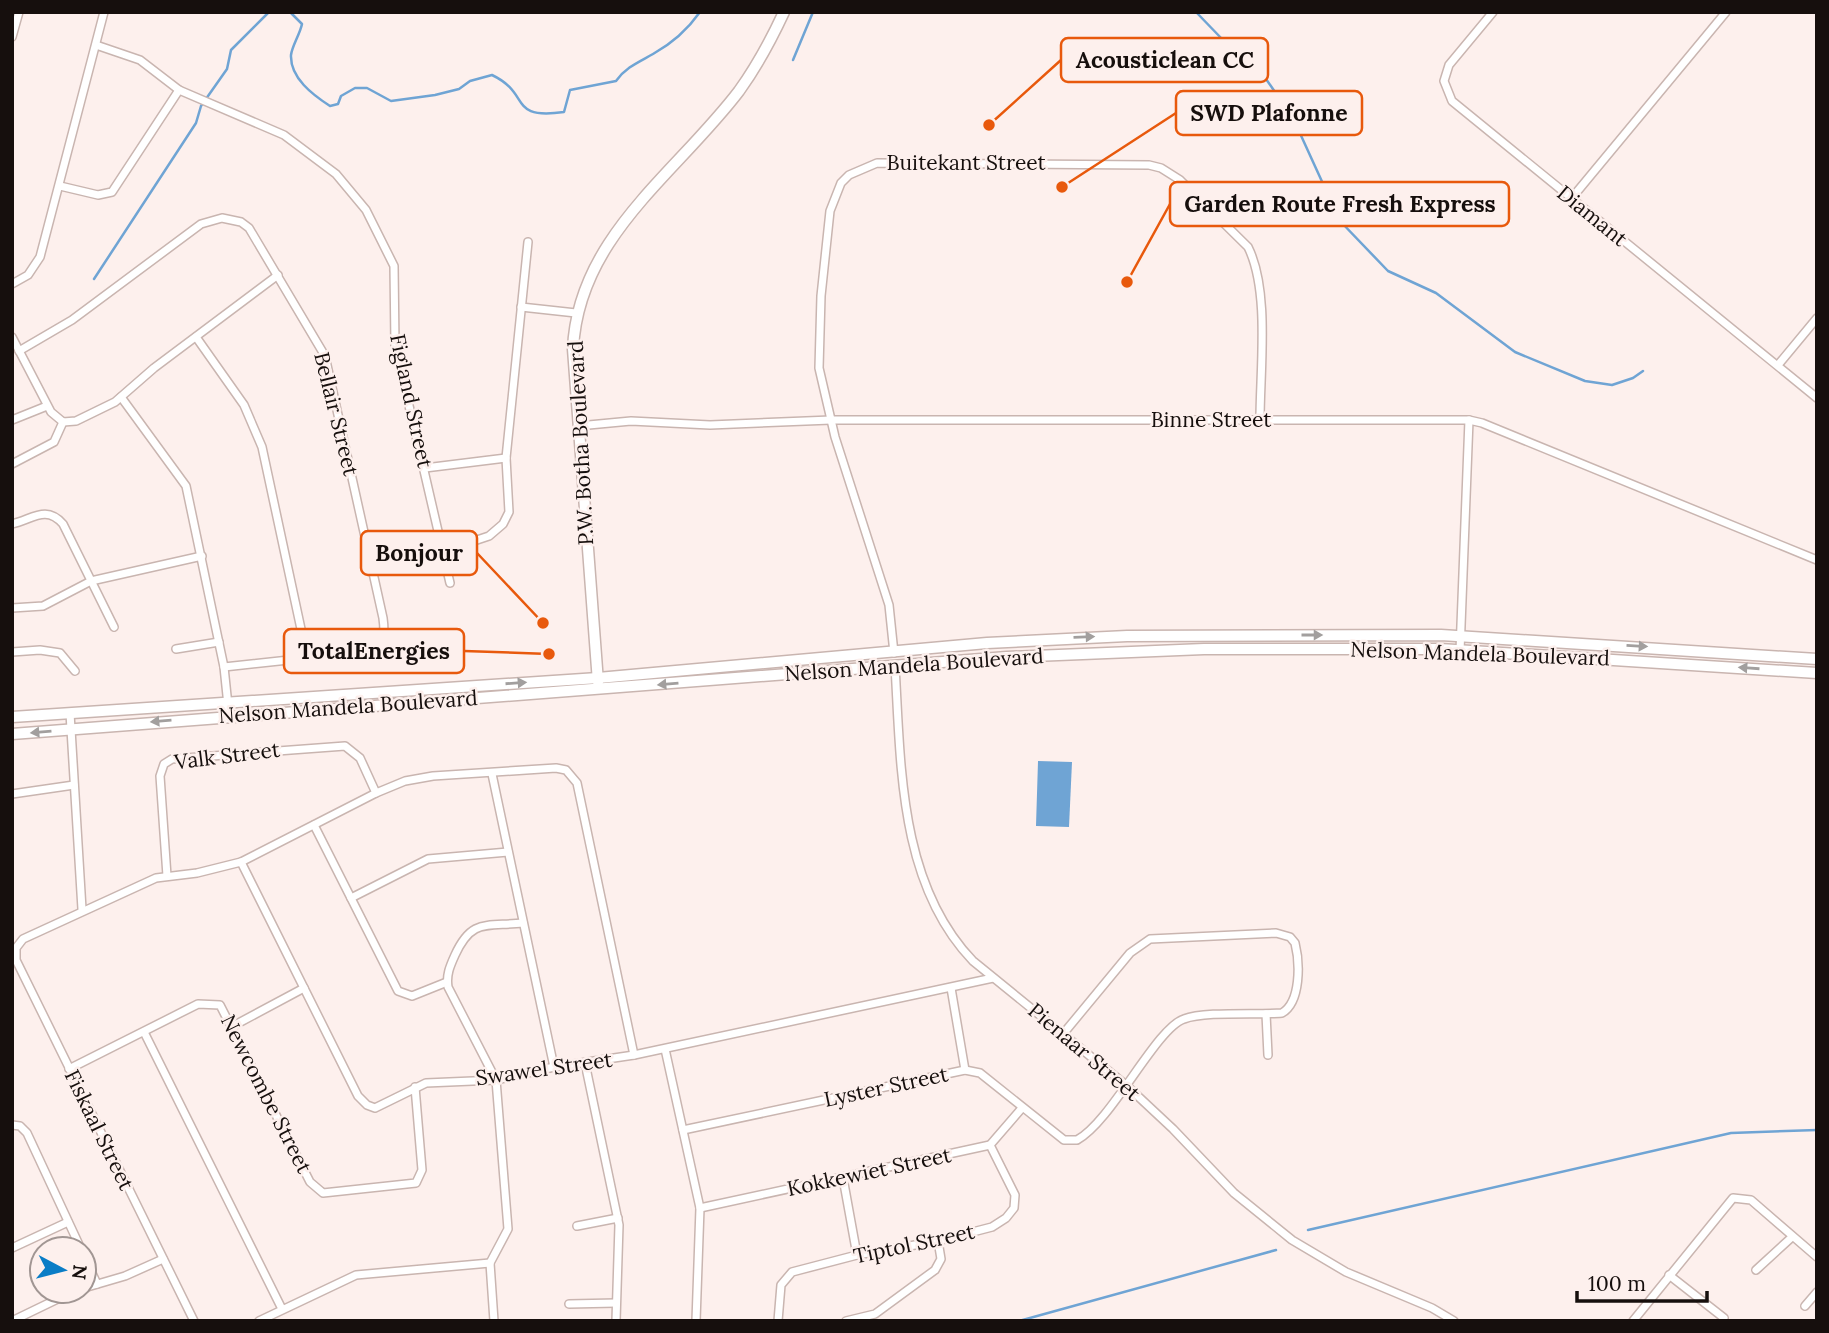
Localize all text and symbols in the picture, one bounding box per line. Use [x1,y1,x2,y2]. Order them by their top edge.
callout: Acousticlean CC [1061,38,1268,82]
text: Acousticlean CC [1076,45,1254,74]
callout: SWD Plafonne [1176,91,1362,135]
text: SWD Plafonne [1190,98,1348,127]
street label: Buitekant Street [886,149,1046,176]
street label: Diamant [1552,179,1634,253]
callout: Garden Route Fresh Express [1170,182,1509,226]
text: Garden Route Fresh Express [1184,189,1496,218]
street label: Figland Street [384,331,439,471]
street label: P.W. Botha Boulevard [562,340,599,546]
street label: Bellair Street [308,349,365,479]
street label: Binne Street [1151,406,1272,433]
callout: Bonjour [361,531,477,575]
text: Bonjour [375,538,463,567]
callout: TotalEnergies [284,629,464,673]
one-way arrow [1301,629,1323,641]
one-way arrow [1073,632,1095,643]
street label: Nelson Mandela Boulevard [1350,635,1610,672]
text: TotalEnergies [298,636,450,665]
one-way arrow [1626,641,1648,652]
street label: Nelson Mandela Boulevard [784,642,1044,687]
one-way arrow [1737,662,1759,673]
one-way arrow [506,677,528,688]
one-way arrow [657,679,679,690]
street label: Nelson Mandela Boulevard [218,684,478,729]
one-way arrow [150,716,172,727]
one-way arrow [30,727,52,738]
street label: Valk Street [172,736,282,775]
street label: Pienaar Street [1023,997,1147,1107]
street label: Newcombe Street [215,1010,318,1178]
street label: Swawel Street [474,1045,615,1091]
street label: Lyster Street [821,1060,951,1113]
street label: Fiskaal Street [59,1065,141,1195]
street label: Kokkewiet Street [784,1141,954,1202]
street label: Tiptol Street [851,1217,978,1270]
north arrow [28,1235,98,1305]
scale bar [1577,1260,1706,1304]
text: N [67,1263,93,1281]
text: 100 m [1588,1270,1646,1297]

